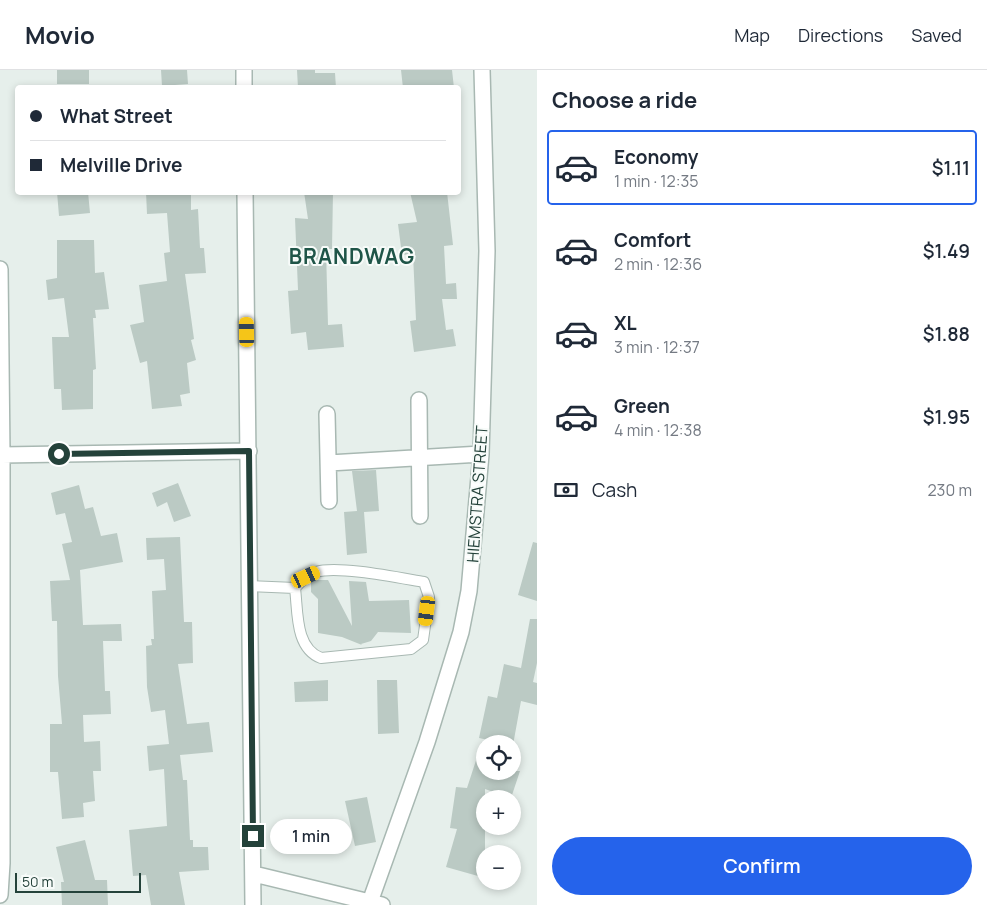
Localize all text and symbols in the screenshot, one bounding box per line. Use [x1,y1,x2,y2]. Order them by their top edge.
text: Movio [25,18,95,51]
text: Map [734,23,770,47]
text: Directions [798,23,883,47]
text: Saved [911,23,962,47]
text: Choose a ride [552,85,697,115]
text: What Street [60,103,173,129]
text: Economy [614,144,698,170]
icon: car [554,145,599,190]
text: Melville Drive [60,152,183,178]
text: $1.11 [932,155,970,181]
text: 1 min · 12:35 [614,170,699,192]
text: Comfort [614,227,691,253]
icon: car [554,228,599,273]
text: $1.49 [923,238,970,264]
district label: BRANDWAG [289,242,415,270]
text: 2 min · 12:36 [614,253,702,275]
text: XL [614,310,637,336]
icon: car [554,311,599,356]
car [239,317,254,347]
text: $1.88 [923,321,970,347]
text: 3 min · 12:37 [614,336,700,358]
text: Green [614,393,670,419]
icon: car [554,394,599,439]
text: $1.95 [923,404,970,430]
text: 4 min · 12:38 [614,419,702,441]
street label: HIEMSTRA STREET [461,424,493,563]
route start [48,443,70,465]
icon: cash [552,476,580,504]
text: Cash [592,477,637,503]
text: 230 m [928,479,972,501]
car [289,564,322,590]
car [417,595,436,627]
map controls [476,735,521,890]
button: locate [476,735,521,780]
button: + [476,790,521,835]
callout: 1 min [270,818,353,854]
route end [242,825,264,847]
text: 1 min [292,825,330,847]
button: Confirm [552,837,972,895]
button: − [476,845,521,890]
scale bar [15,870,141,893]
text: 50 m [22,872,53,891]

